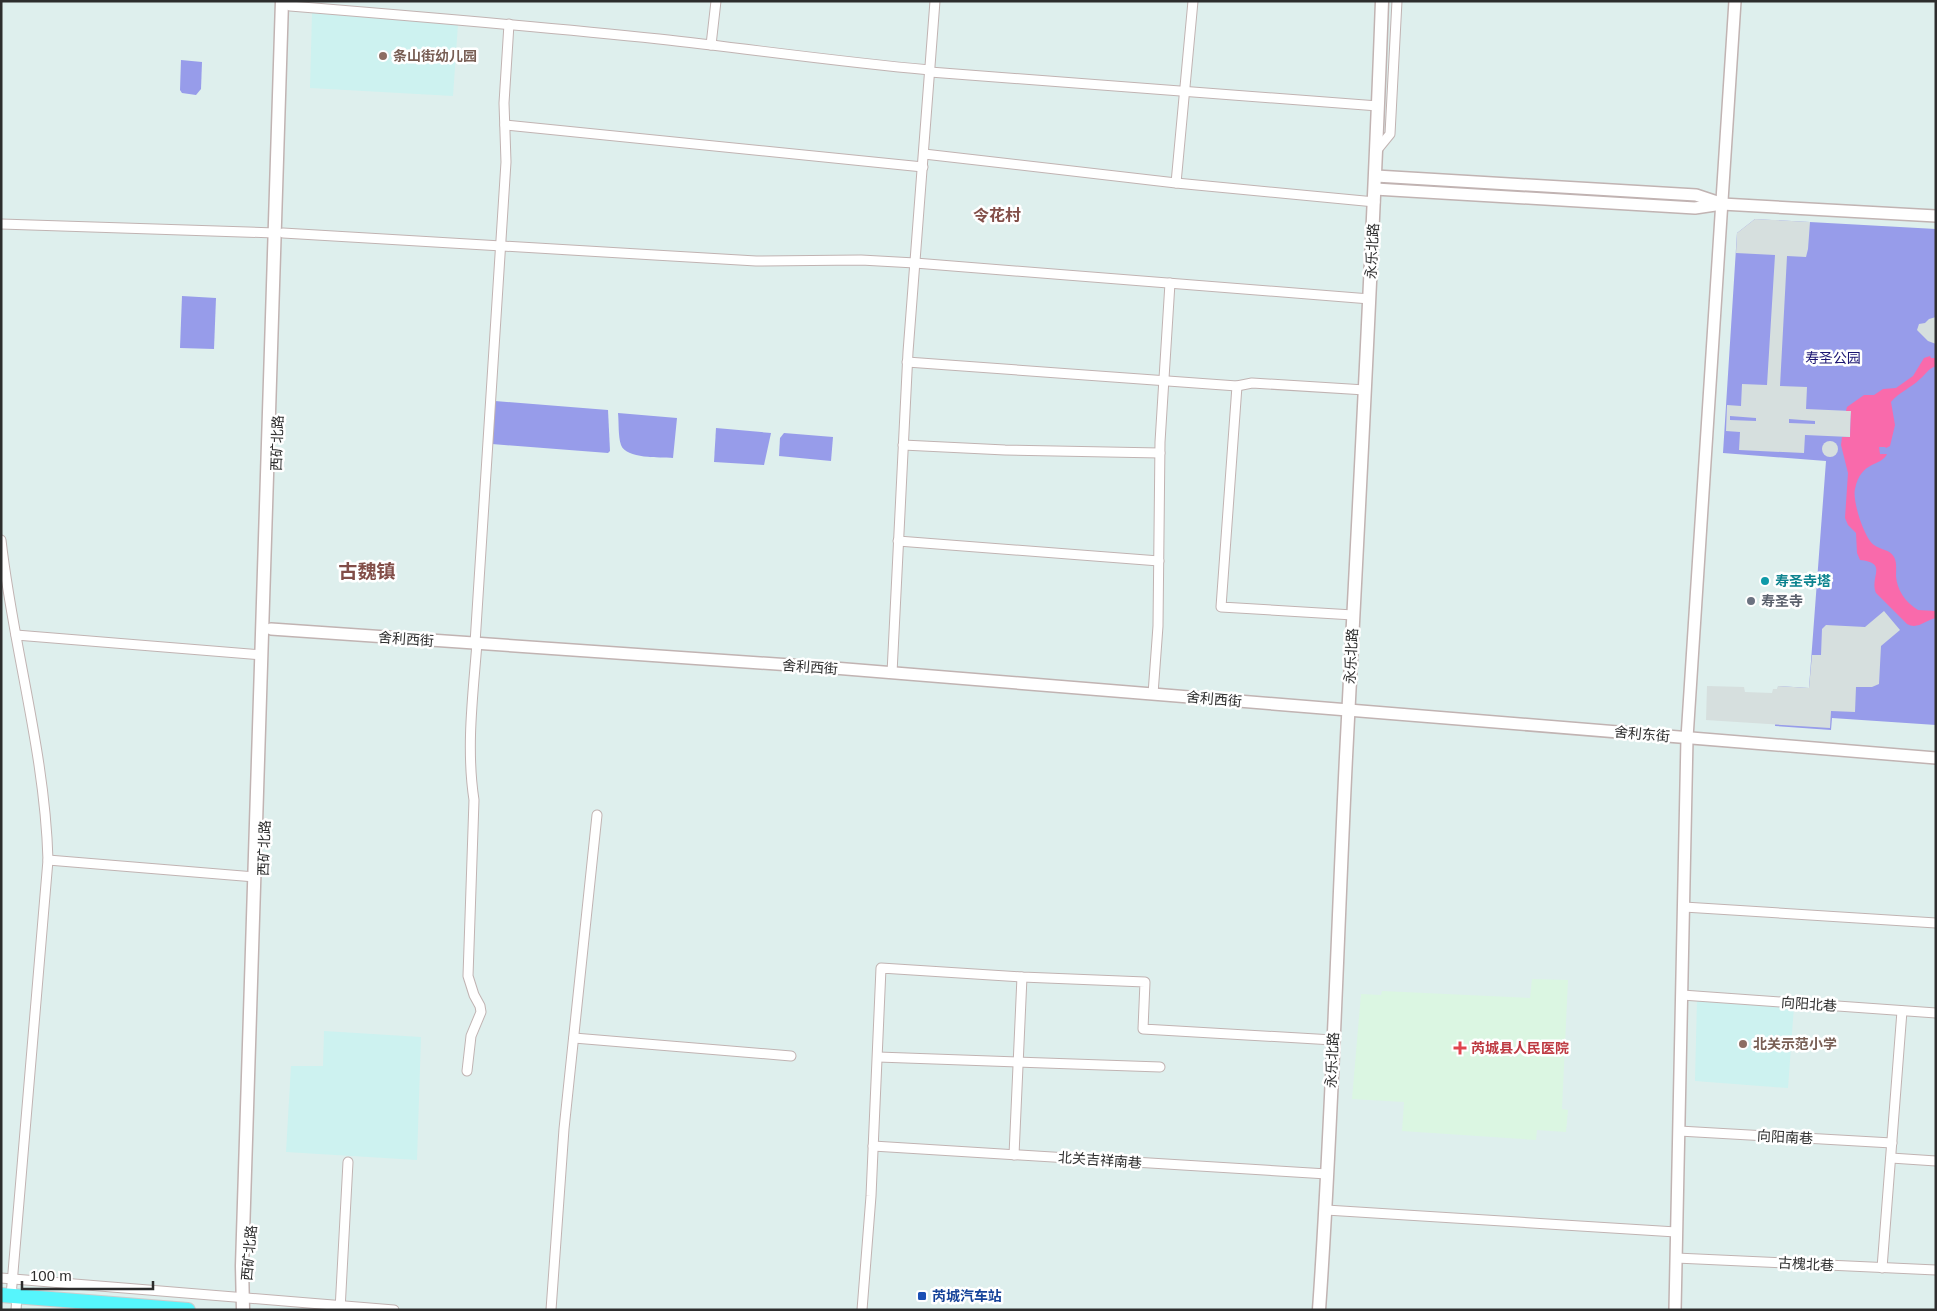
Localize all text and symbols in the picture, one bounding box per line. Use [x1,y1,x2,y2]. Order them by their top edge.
place label: 条山街幼儿园 [393,48,477,64]
marker: 条山街幼儿园 [377,50,389,62]
district label: 令花村 [973,206,1021,224]
street label: 永乐北路 [1363,223,1381,279]
park label: 寿圣公园 [1805,350,1861,366]
street label: 西矿北路 [268,415,286,471]
district label: 古魏镇 [338,561,396,582]
place label: 寿圣寺塔 [1775,573,1831,589]
marker: 寿圣寺塔 [1759,575,1771,587]
place label: 寿圣寺 [1761,593,1803,609]
marker: 寿圣寺 [1745,595,1757,607]
street label: 永乐北路 [1342,628,1360,684]
street label: 舍利西街 [378,629,434,649]
street label: 舍利西街 [782,657,838,677]
street label: 舍利西街 [1185,689,1243,709]
street label: 舍利东街 [1613,724,1671,744]
street label: 西矿北路 [255,820,273,876]
street label: 向阳北巷 [1781,994,1837,1014]
street label: 永乐北路 [1323,1032,1341,1088]
place label: 北关示范小学 [1753,1036,1837,1052]
marker: 北关示范小学 [1737,1038,1749,1050]
place label: 芮城县人民医院 [1471,1040,1569,1056]
marker: 芮城县人民医院 [1453,1041,1467,1055]
street label: 向阳南巷 [1757,1128,1813,1146]
street label: 北关吉祥南巷 [1058,1149,1142,1171]
street label: 西矿北路 [239,1224,259,1282]
street label: 古槐北巷 [1778,1255,1834,1273]
scale bar [22,1258,154,1290]
text: 100 m [30,1267,72,1284]
place label: 芮城汽车站 [932,1288,1002,1304]
marker: 芮城汽车站 [916,1290,928,1302]

